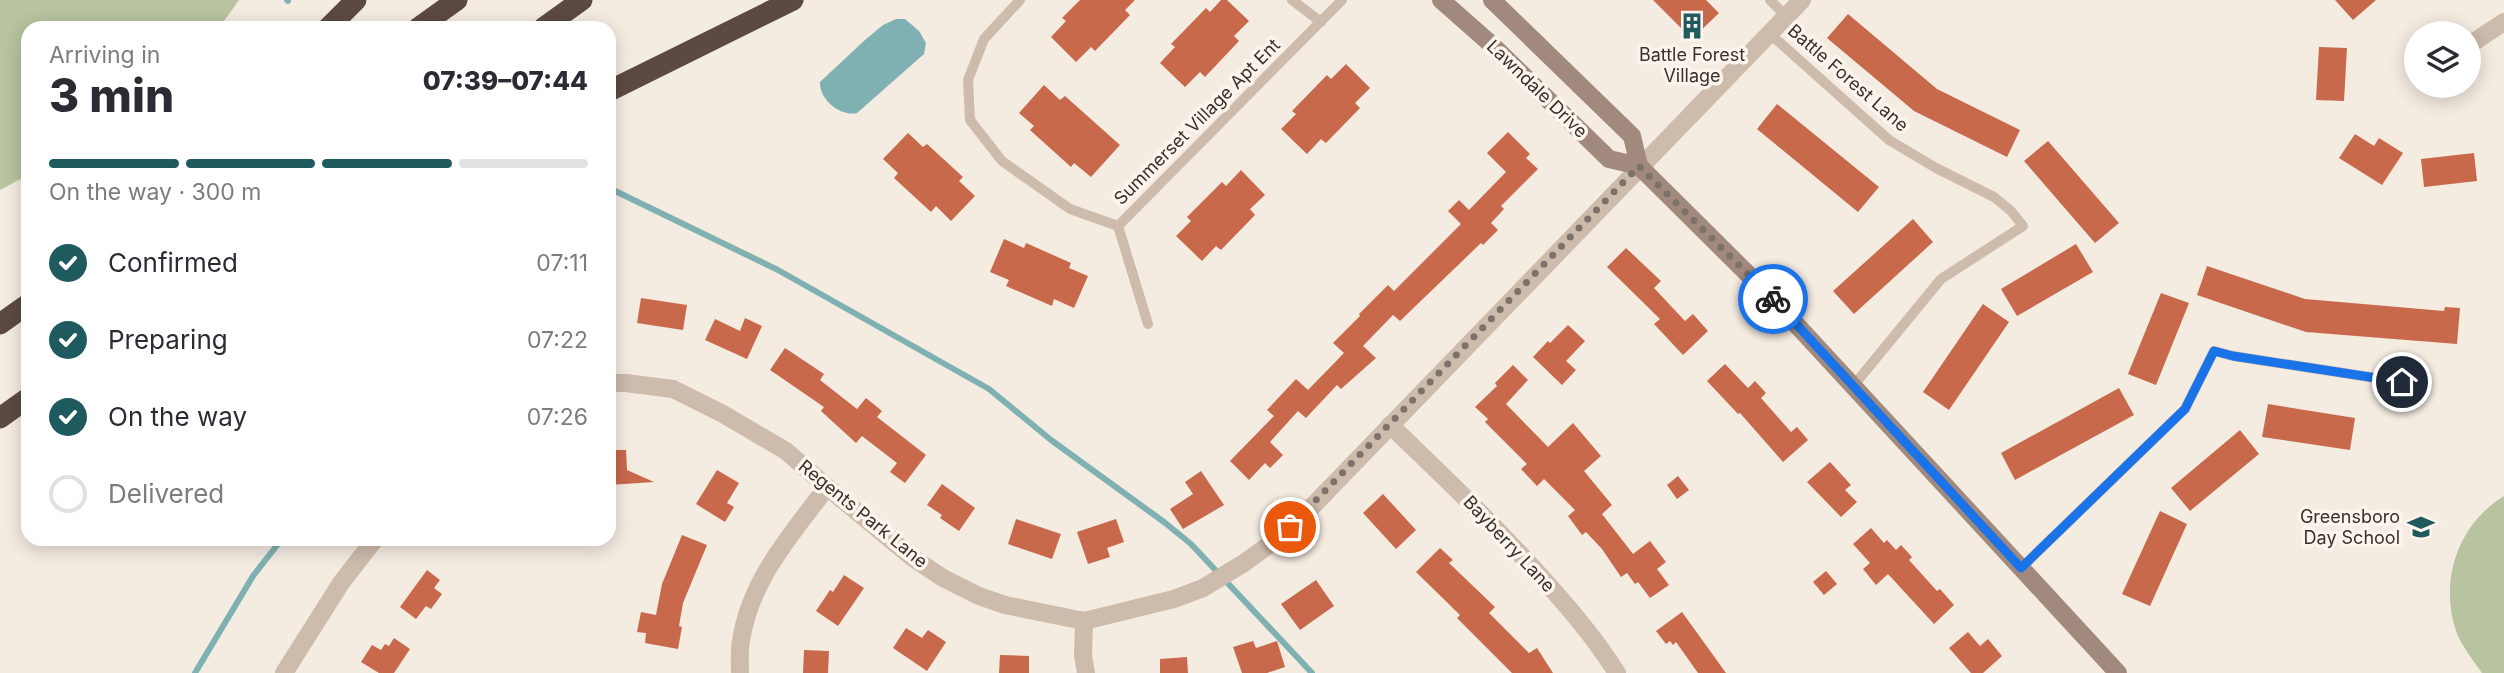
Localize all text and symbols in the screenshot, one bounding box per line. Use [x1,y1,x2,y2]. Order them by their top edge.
building icon: Battle Forest Village [1677,11,1707,41]
street label: Battle Forest Lane [1784,20,1913,136]
map controls [2404,21,2481,98]
button: layers [2404,21,2481,98]
street label: Summerset Village Apt Ent [1109,34,1284,209]
street label: Lawndale Drive [1483,35,1592,142]
text: Arriving in [49,41,160,69]
place label: Battle Forest Village [1639,44,1745,86]
text: 07:39–07:44 [423,65,588,96]
text: 3 min [49,67,174,123]
text: On the way · 300 m [49,178,261,206]
icon: check [49,244,87,282]
text: Confirmed [108,247,238,278]
text: 07:11 [536,249,588,277]
courier [1738,264,1808,334]
icon: bike [1754,280,1792,318]
icon: check [49,321,87,359]
text: Preparing [108,324,228,355]
text: 07:22 [527,326,588,354]
pin [2372,352,2432,412]
icon: home [2383,363,2421,401]
icon: check [49,398,87,436]
text: On the way [108,401,247,432]
text: 07:26 [527,403,588,431]
street label: Regents Park Lane [795,455,932,572]
text: Delivered [108,478,224,509]
street label: Bayberry Lane [1459,491,1559,596]
pin [1260,497,1320,557]
place label: Greensboro Day School [2300,506,2400,548]
icon: bag [1271,508,1309,546]
school or university icon: Greensboro Day School [2406,512,2436,542]

